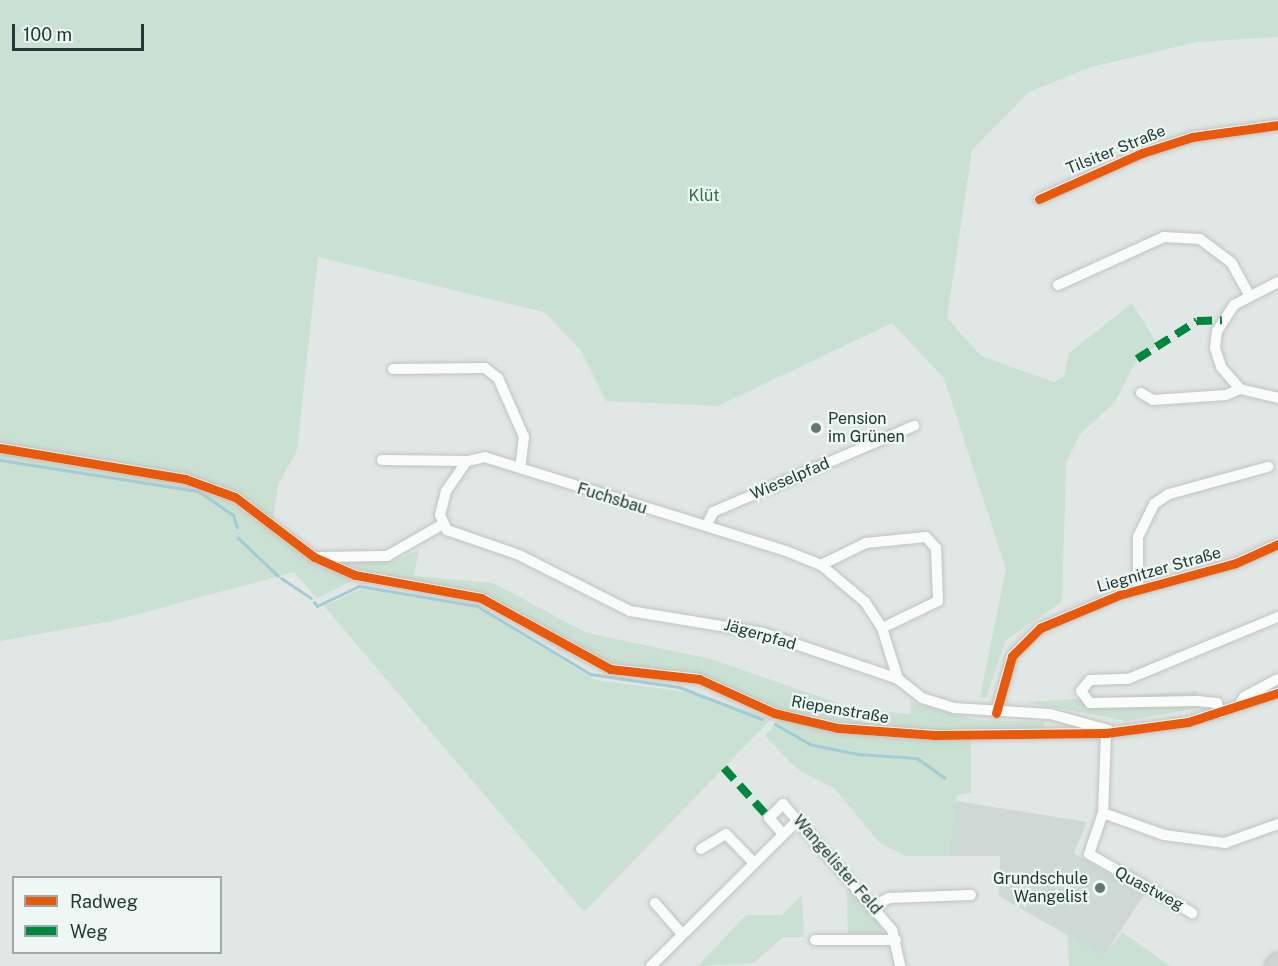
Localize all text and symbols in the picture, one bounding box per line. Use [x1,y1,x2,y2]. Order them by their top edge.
scale bar [15,12,147,50]
text: 100 m [23,24,72,45]
street label: Tilsiter Straße [1064,121,1168,179]
park label: Klüt [688,186,720,206]
place label: Pension im Grünen [828,409,905,447]
marker: Pension im Grünen [809,421,823,435]
street label: Wieselpfad [748,454,832,504]
street label: Fuchsbau [575,479,649,519]
street label: Liegnitzer Straße [1095,543,1223,597]
street label: Jägerpfad [722,616,798,654]
street label: Riepenstraße [790,692,890,728]
street label: Wangelister Feld [789,811,885,919]
street label: Quastweg [1111,863,1187,915]
place label: Grundschule Wangelist [993,869,1088,907]
legend [12,876,222,954]
marker: Grundschule Wangelist [1093,881,1107,895]
text: Radweg [70,891,138,912]
text: Weg [70,921,108,942]

